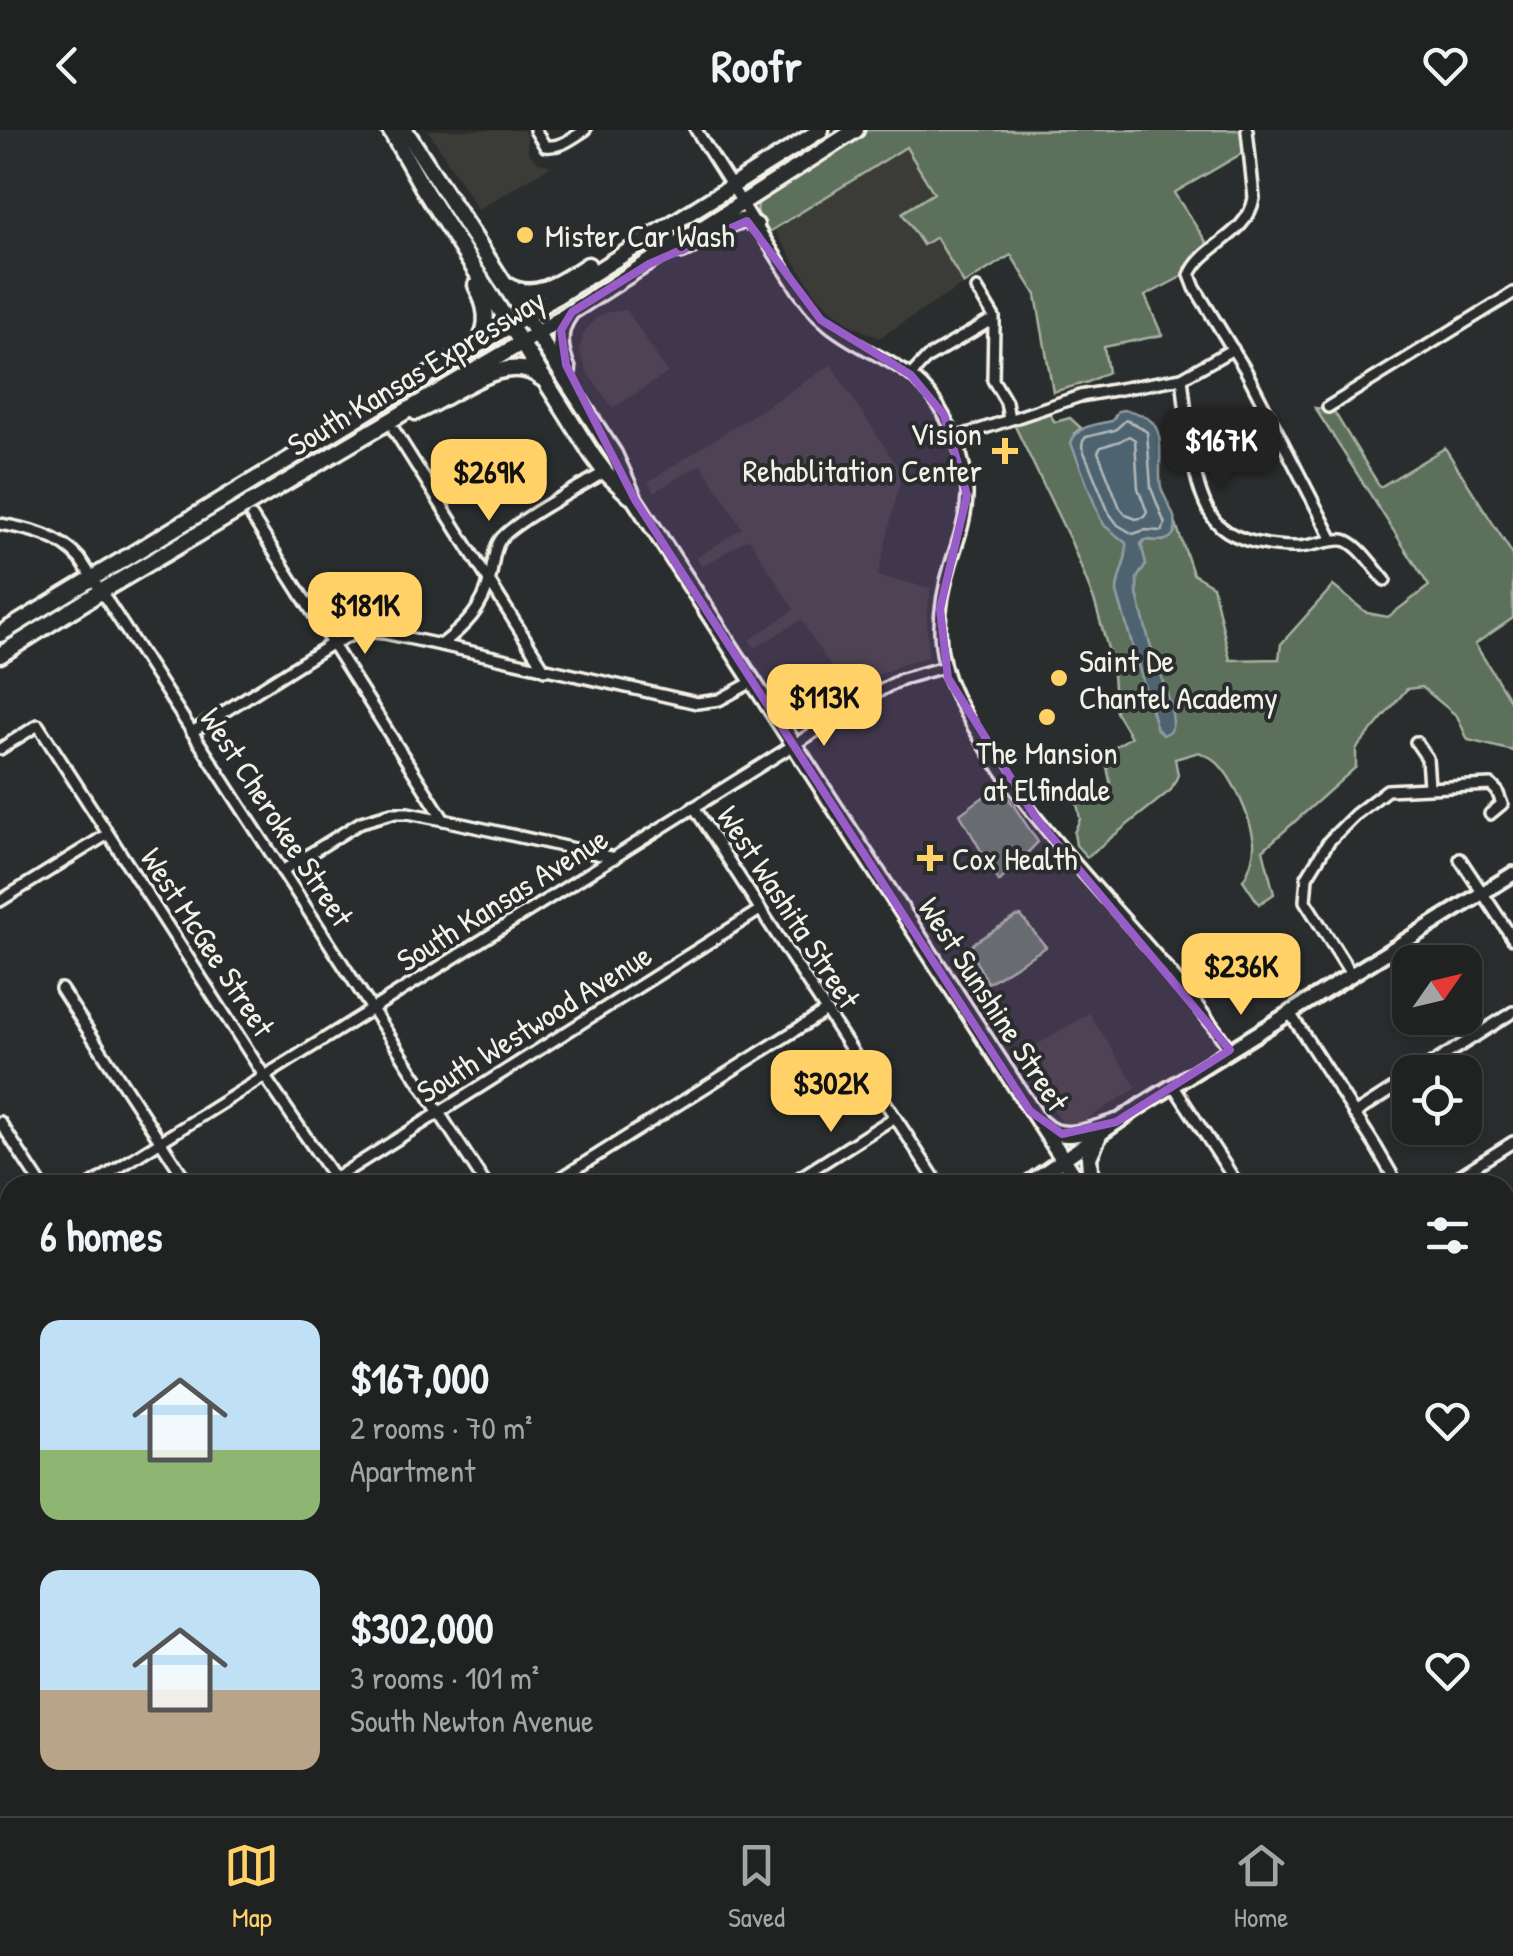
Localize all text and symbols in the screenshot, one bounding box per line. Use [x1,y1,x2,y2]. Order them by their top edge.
text: Roofr [711,35,802,96]
icon: back [40,38,95,93]
icon: heart [1418,38,1473,93]
place label: Mister Car Wash [545,214,735,257]
marker: Mister Car Wash [514,224,536,246]
street label: South Kansas Expressway [279,278,553,466]
pin: $167K [1151,407,1291,492]
place label: Vision Rehablitation Center [743,412,982,492]
text: $167K [1184,418,1258,461]
marker: Vision Rehablitation Center [992,438,1018,464]
pin: $269K [419,439,559,524]
text: $269K [453,450,525,493]
pin: $181K [295,572,435,657]
text: $181K [330,583,400,626]
place label: Saint De Chantel Academy [1079,639,1278,719]
pin: $113K [754,664,894,749]
marker: Saint De Chantel Academy [1048,667,1070,689]
text: $113K [789,675,859,718]
street label: West Cherokee Street [190,699,364,935]
marker: The Mansion at Elfindale [1036,706,1058,728]
place label: The Mansion at Elfindale [976,731,1118,811]
street label: West Washita Street [707,797,871,1018]
street label: South Kansas Avenue [388,817,616,981]
place label: Cox Health [952,837,1077,880]
street label: West McGee Street [131,839,286,1046]
marker: Cox Health [917,845,943,871]
street label: West Sunshine Street [909,889,1080,1120]
street label: South Westwood Avenue [408,933,660,1113]
pin: $236K [1171,933,1311,1018]
text: $236K [1203,944,1279,987]
north arrow [1392,945,1482,1035]
map controls [1392,945,1482,1145]
pin: $302K [761,1050,901,1135]
button: locate [1392,1055,1482,1145]
text: $302K [793,1061,869,1104]
text: 6 homes [40,1207,162,1264]
icon: filters [1420,1208,1475,1263]
text: $167,000 [350,1349,489,1406]
icon: home [120,1360,240,1480]
icon: heart [1420,1393,1475,1448]
text: 2 rooms · 70 m² [350,1406,532,1449]
text: Apartment [350,1449,475,1492]
text: $302,000 [350,1599,494,1656]
icon: home [120,1610,240,1730]
icon: heart [1420,1643,1475,1698]
text: 3 rooms · 101 m² [350,1656,539,1699]
text: South Newton Avenue [350,1699,594,1742]
tab: Map [224,1838,279,1936]
tab: Saved [728,1838,785,1936]
tab: Home [1234,1838,1289,1936]

